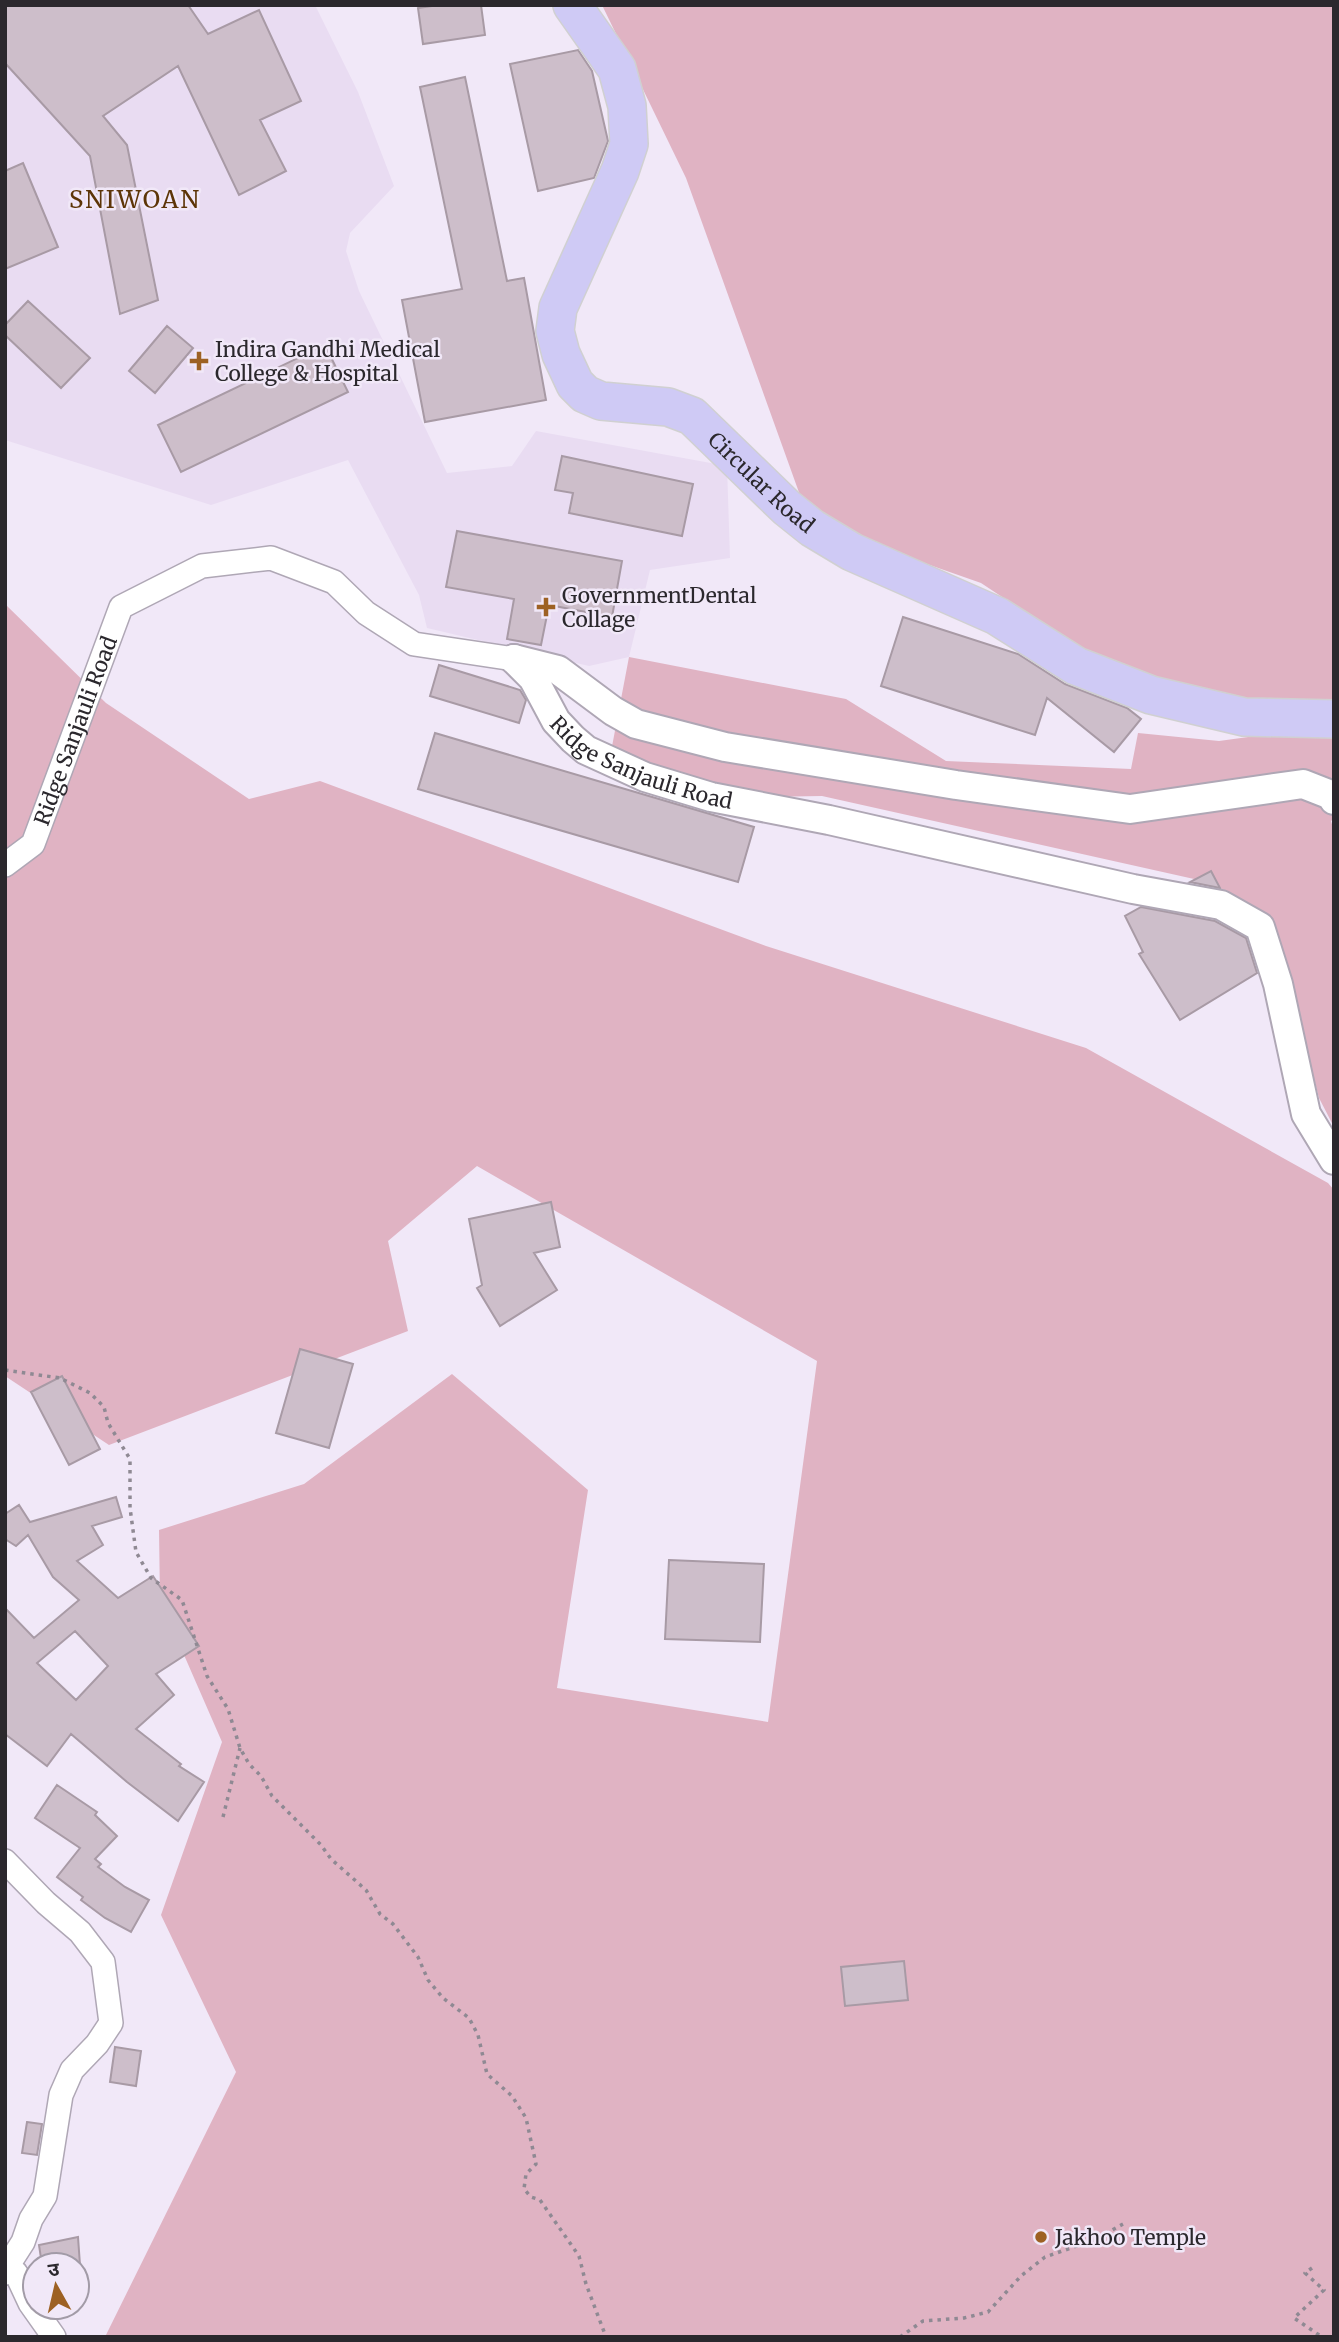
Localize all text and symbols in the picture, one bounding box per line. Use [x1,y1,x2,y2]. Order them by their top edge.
district label: SNIWOAN [69,184,201,215]
place label: Indira Gandhi Medical College & Hospital [215,336,440,387]
marker: Indira Gandhi Medical College & Hospital [189,351,209,371]
street label: Circular Road [703,426,821,539]
place label: GovernmentDental Collage [562,582,757,633]
marker: GovernmentDental Collage [536,597,556,617]
street label: Ridge Sanjauli Road [28,632,123,829]
street label: Ridge Sanjauli Road [544,710,735,814]
place label: Jakhoo Temple [1054,2224,1206,2251]
marker: Jakhoo Temple [1033,2229,1049,2245]
north arrow [21,2251,91,2321]
text: उ [46,2256,62,2282]

